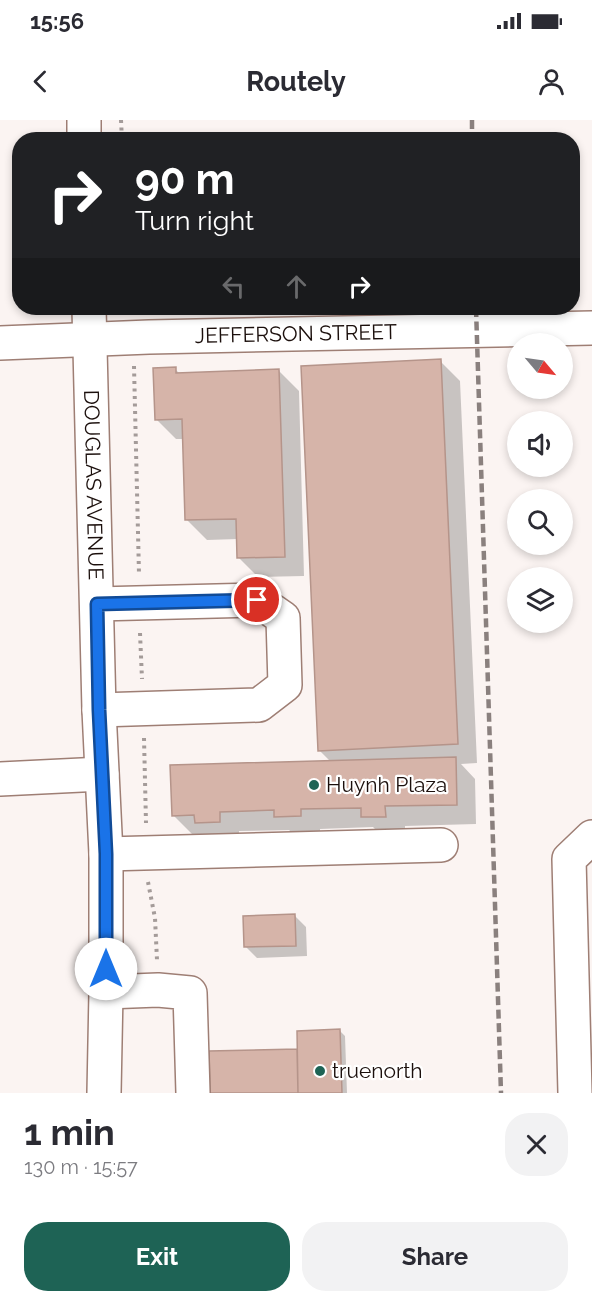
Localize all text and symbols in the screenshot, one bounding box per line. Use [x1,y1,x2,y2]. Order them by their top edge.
text: 15:56 [30,8,84,34]
icon: back [24,65,57,98]
icon: person [535,65,568,98]
text: Routely [246,66,346,97]
text: 90 m [135,155,235,204]
icon: right [36,156,114,234]
text: Turn right [135,205,254,236]
icon: left [217,270,250,303]
icon: ahead [280,270,313,303]
icon: right [343,270,376,303]
street label: JEFFERSON STREET [195,319,397,348]
north arrow [507,333,573,399]
map controls [507,333,573,633]
street label: DOUGLAS AVENUE [79,389,109,580]
button: sound [507,411,573,477]
button: search [507,489,573,555]
button: layers [507,567,573,633]
pin [231,574,282,625]
icon: arrive [240,583,273,616]
place label: Huynh Plaza [326,772,447,797]
marker: Huynh Plaza [307,778,321,792]
position arrow [74,937,138,1001]
place label: truenorth [332,1058,423,1083]
marker: truenorth [313,1064,327,1078]
text: 1 min [24,1111,115,1153]
button: close [505,1113,568,1176]
text: 130 m · 15:57 [24,1155,138,1179]
button: Exit [24,1222,290,1291]
button: Share [302,1222,568,1291]

